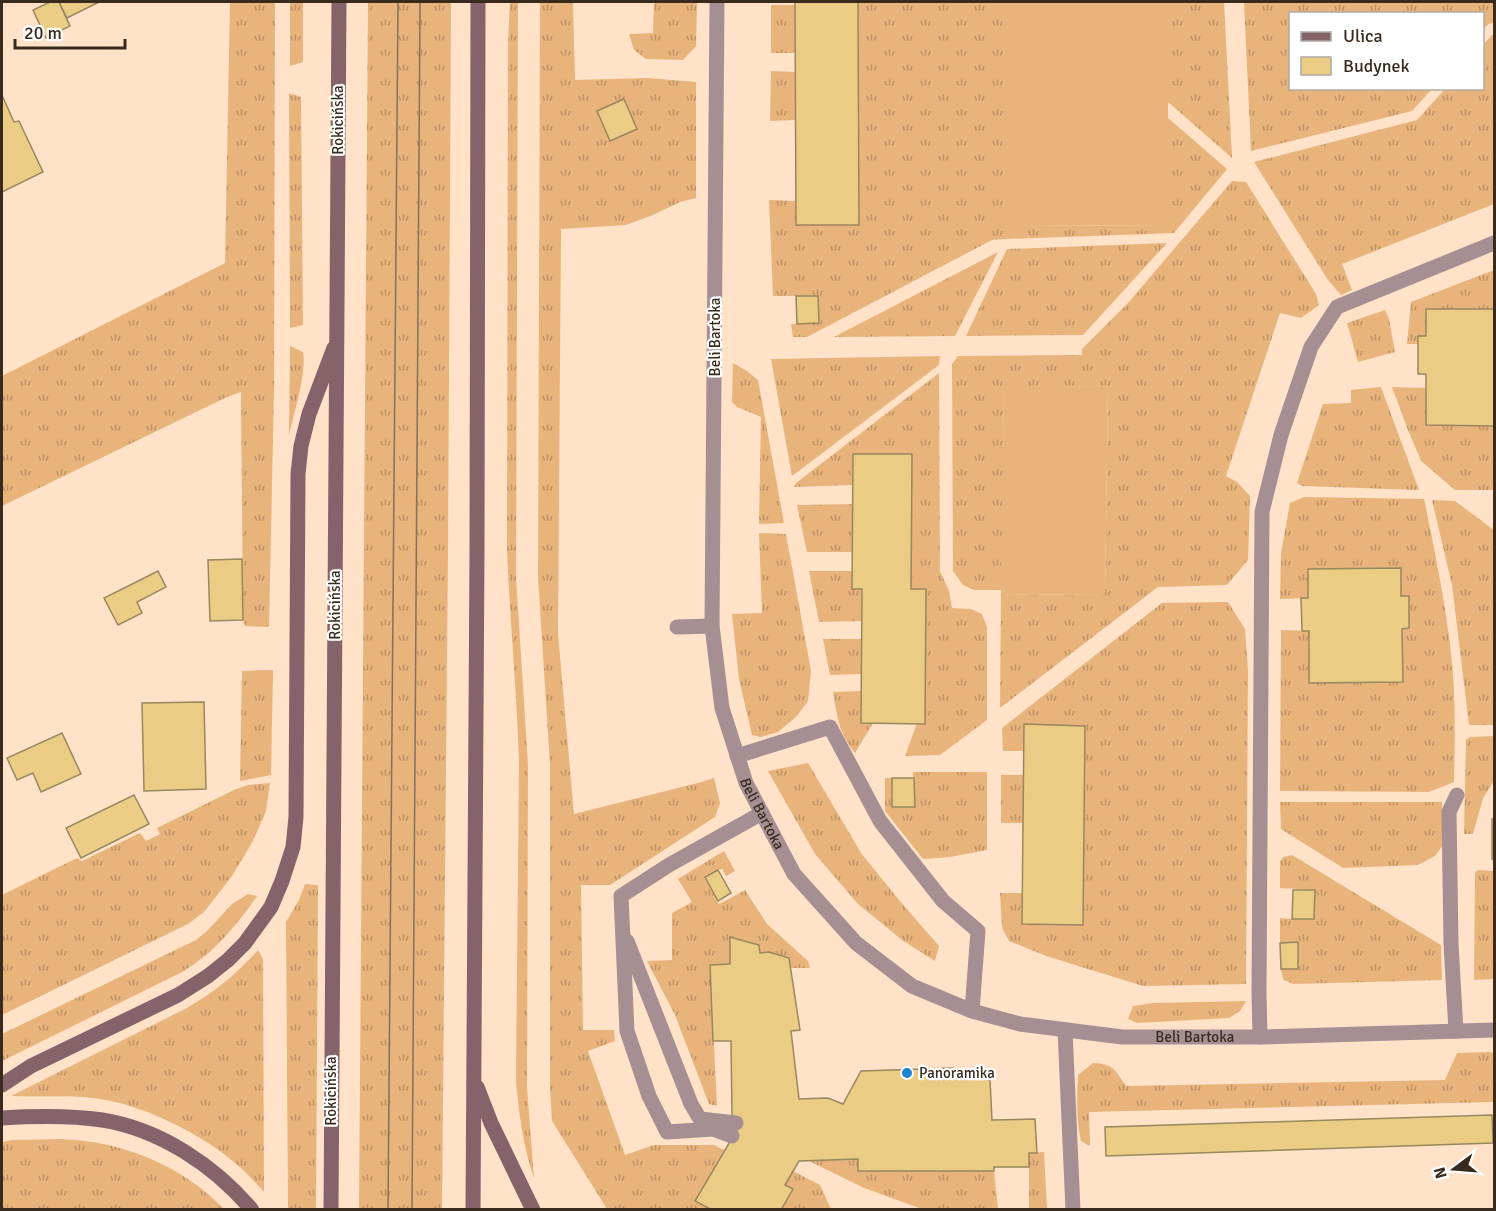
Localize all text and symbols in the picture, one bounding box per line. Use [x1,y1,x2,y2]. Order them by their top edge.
scale bar [15,12,124,50]
legend [1289,12,1484,90]
text: 20 m [24,22,62,44]
text: Ulica [1343,25,1383,47]
text: Budynek [1343,55,1410,77]
street label: Rokicińska [329,85,347,155]
street label: Beli Bartoka [706,298,724,376]
street label: Rokicińska [326,570,344,640]
street label: Beli Bartoka [736,776,789,853]
street label: Beli Bartoka [1155,1028,1234,1046]
street label: Rokicińska [322,1056,340,1126]
place label: Panoramika [919,1064,995,1082]
marker: Panoramika [900,1066,914,1080]
north arrow [1424,1139,1484,1199]
text: N [1429,1165,1452,1181]

